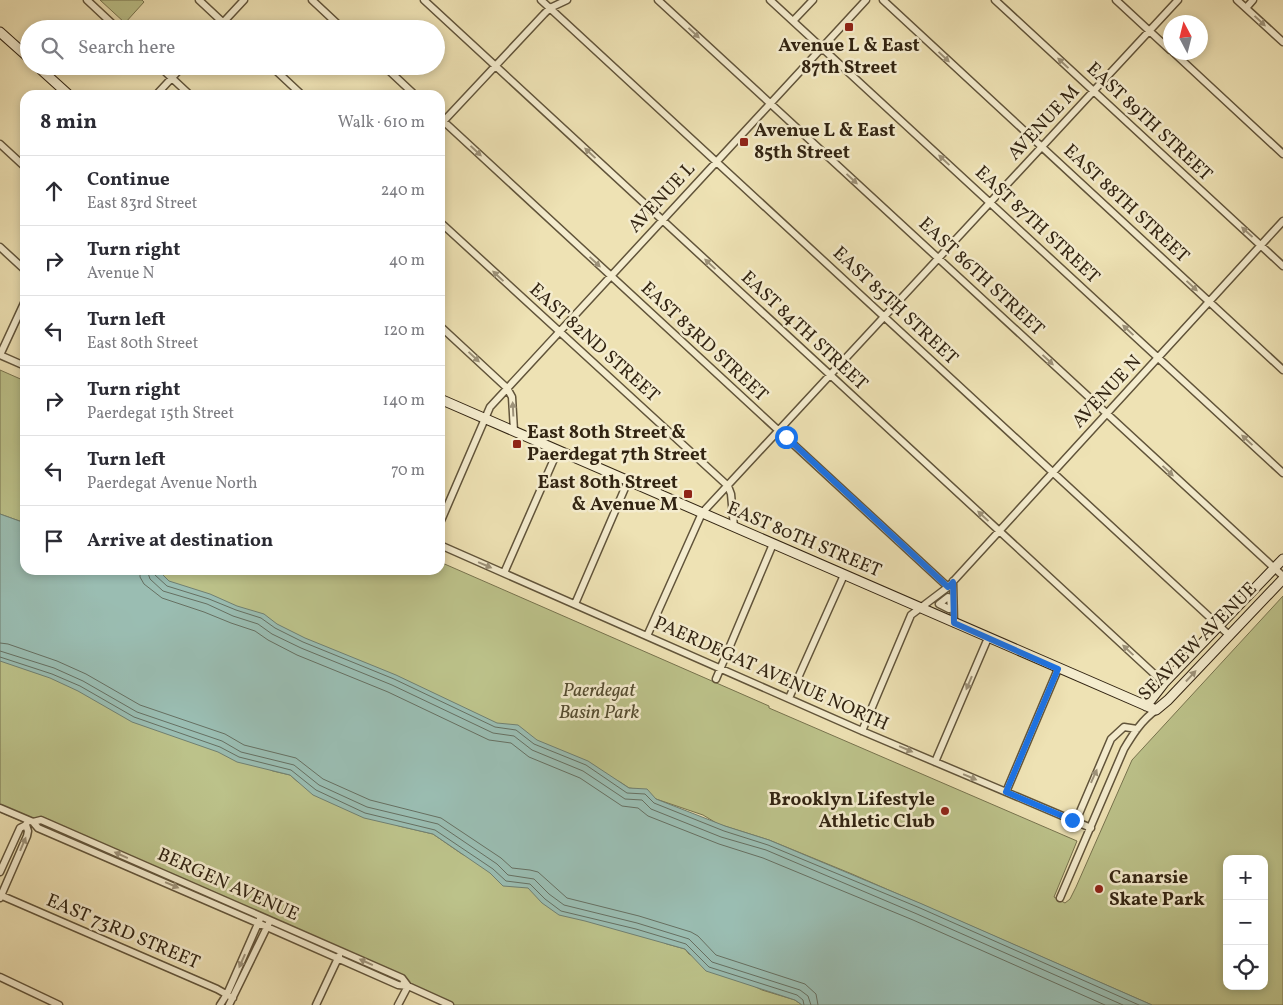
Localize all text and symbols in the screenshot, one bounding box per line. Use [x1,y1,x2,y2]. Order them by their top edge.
north arrow [1163,15,1208,60]
one-way arrow [1254,15,1266,27]
search box [20,20,445,75]
marker: Avenue L & East 87th Street [843,21,855,33]
one-way arrow [687,27,699,39]
place label: Avenue L & East 87th Street [778,33,920,81]
icon: search [38,34,66,62]
text: Search here [78,35,175,61]
one-way arrow [938,51,950,63]
one-way arrow [1058,57,1070,69]
street label: EAST 89TH STREET [1080,57,1218,187]
street label: AVENUE M [1002,79,1086,167]
text: 8 min [40,108,97,137]
text: Walk · 610 m [338,112,425,134]
place label: Avenue L & East 85th Street [754,118,895,166]
marker: Avenue L & East 85th Street [738,136,750,148]
street label: EAST 88TH STREET [1057,139,1195,269]
one-way arrow [469,145,481,157]
one-way arrow [585,147,597,159]
one-way arrow [938,154,950,166]
street label: AVENUE L [623,157,702,239]
street label: EAST 87TH STREET [969,160,1105,290]
text: Continue [87,167,170,193]
one-way arrow [845,173,857,185]
icon: ahead [40,177,68,205]
text: 240 m [381,180,425,202]
text: East 83rd Street [87,193,197,215]
street label: EAST 86TH STREET [912,212,1050,342]
one-way arrow [1241,227,1254,238]
text: Turn right [87,237,180,263]
street label: EAST 85TH STREET [827,241,963,371]
icon: right [40,247,68,275]
text: 40 m [389,250,425,272]
one-way arrow [589,256,601,268]
one-way arrow [703,258,716,269]
text: Avenue N [87,263,154,285]
street label: EAST 84TH STREET [735,265,873,397]
one-way arrow [493,270,505,282]
street label: EAST 83RD STREET [635,276,773,408]
street label: EAST 82ND STREET [523,277,665,409]
one-way arrow [1186,280,1198,292]
text: Turn left [87,307,166,333]
icon: left [40,317,68,345]
text: 120 m [383,320,425,342]
one-way arrow [1122,324,1134,336]
text: East 80th Street [87,333,198,355]
street label: AVENUE N [1066,350,1148,434]
one-way arrow [467,351,480,362]
one-way arrow [1042,355,1055,366]
text: Turn right [87,377,180,403]
icon: right [40,387,68,415]
text: 140 m [383,390,425,412]
one-way arrow [508,400,516,416]
text: Paerdegat 15th Street [87,403,234,425]
place label: East 80th Street & Paerdegat 7th Street [527,420,707,468]
route start [775,426,798,449]
one-way arrow [1242,434,1254,446]
marker: East 80th Street & Paerdegat 7th Street [511,438,523,450]
text: Turn left [87,447,166,473]
icon: left [40,457,68,485]
text: 70 m [391,460,425,482]
one-way arrow [1161,465,1173,477]
place label: East 80th Street & Avenue M [538,470,678,518]
text: Paerdegat Avenue North [87,473,258,495]
marker: East 80th Street & Avenue M [682,488,694,500]
street label: EAST 80TH STREET [723,496,885,584]
one-way arrow [978,510,990,522]
icon: arrive [40,527,68,555]
text: Arrive at destination [87,528,273,554]
one-way arrow [478,561,492,569]
street label: SEAVIEW AVENUE [1133,577,1263,707]
street label: PAERDEGAT AVENUE NORTH [649,610,893,738]
one-way arrow [1123,644,1135,656]
one-way arrow [1185,671,1197,683]
one-way arrow [965,676,973,690]
park label: Paerdegat Basin Park [559,678,640,726]
one-way arrow [899,746,913,754]
one-way arrow [1091,769,1099,783]
one-way arrow [963,773,977,781]
place label: Brooklyn Lifestyle Athletic Club [769,787,935,835]
marker: Brooklyn Lifestyle Athletic Club [939,805,951,817]
route end [1061,809,1084,832]
one-way arrow [20,837,28,851]
street label: BERGEN AVENUE [153,842,303,928]
one-way arrow [114,850,128,858]
map controls [1223,855,1268,990]
button: + [1223,855,1268,900]
place label: Canarsie Skate Park [1109,865,1205,913]
one-way arrow [164,882,179,890]
marker: Canarsie Skate Park [1093,883,1105,895]
street label: EAST 73RD STREET [42,888,204,976]
button: − [1223,900,1268,945]
button: locate [1223,945,1268,990]
one-way arrow [237,954,245,968]
one-way arrow [359,958,373,966]

